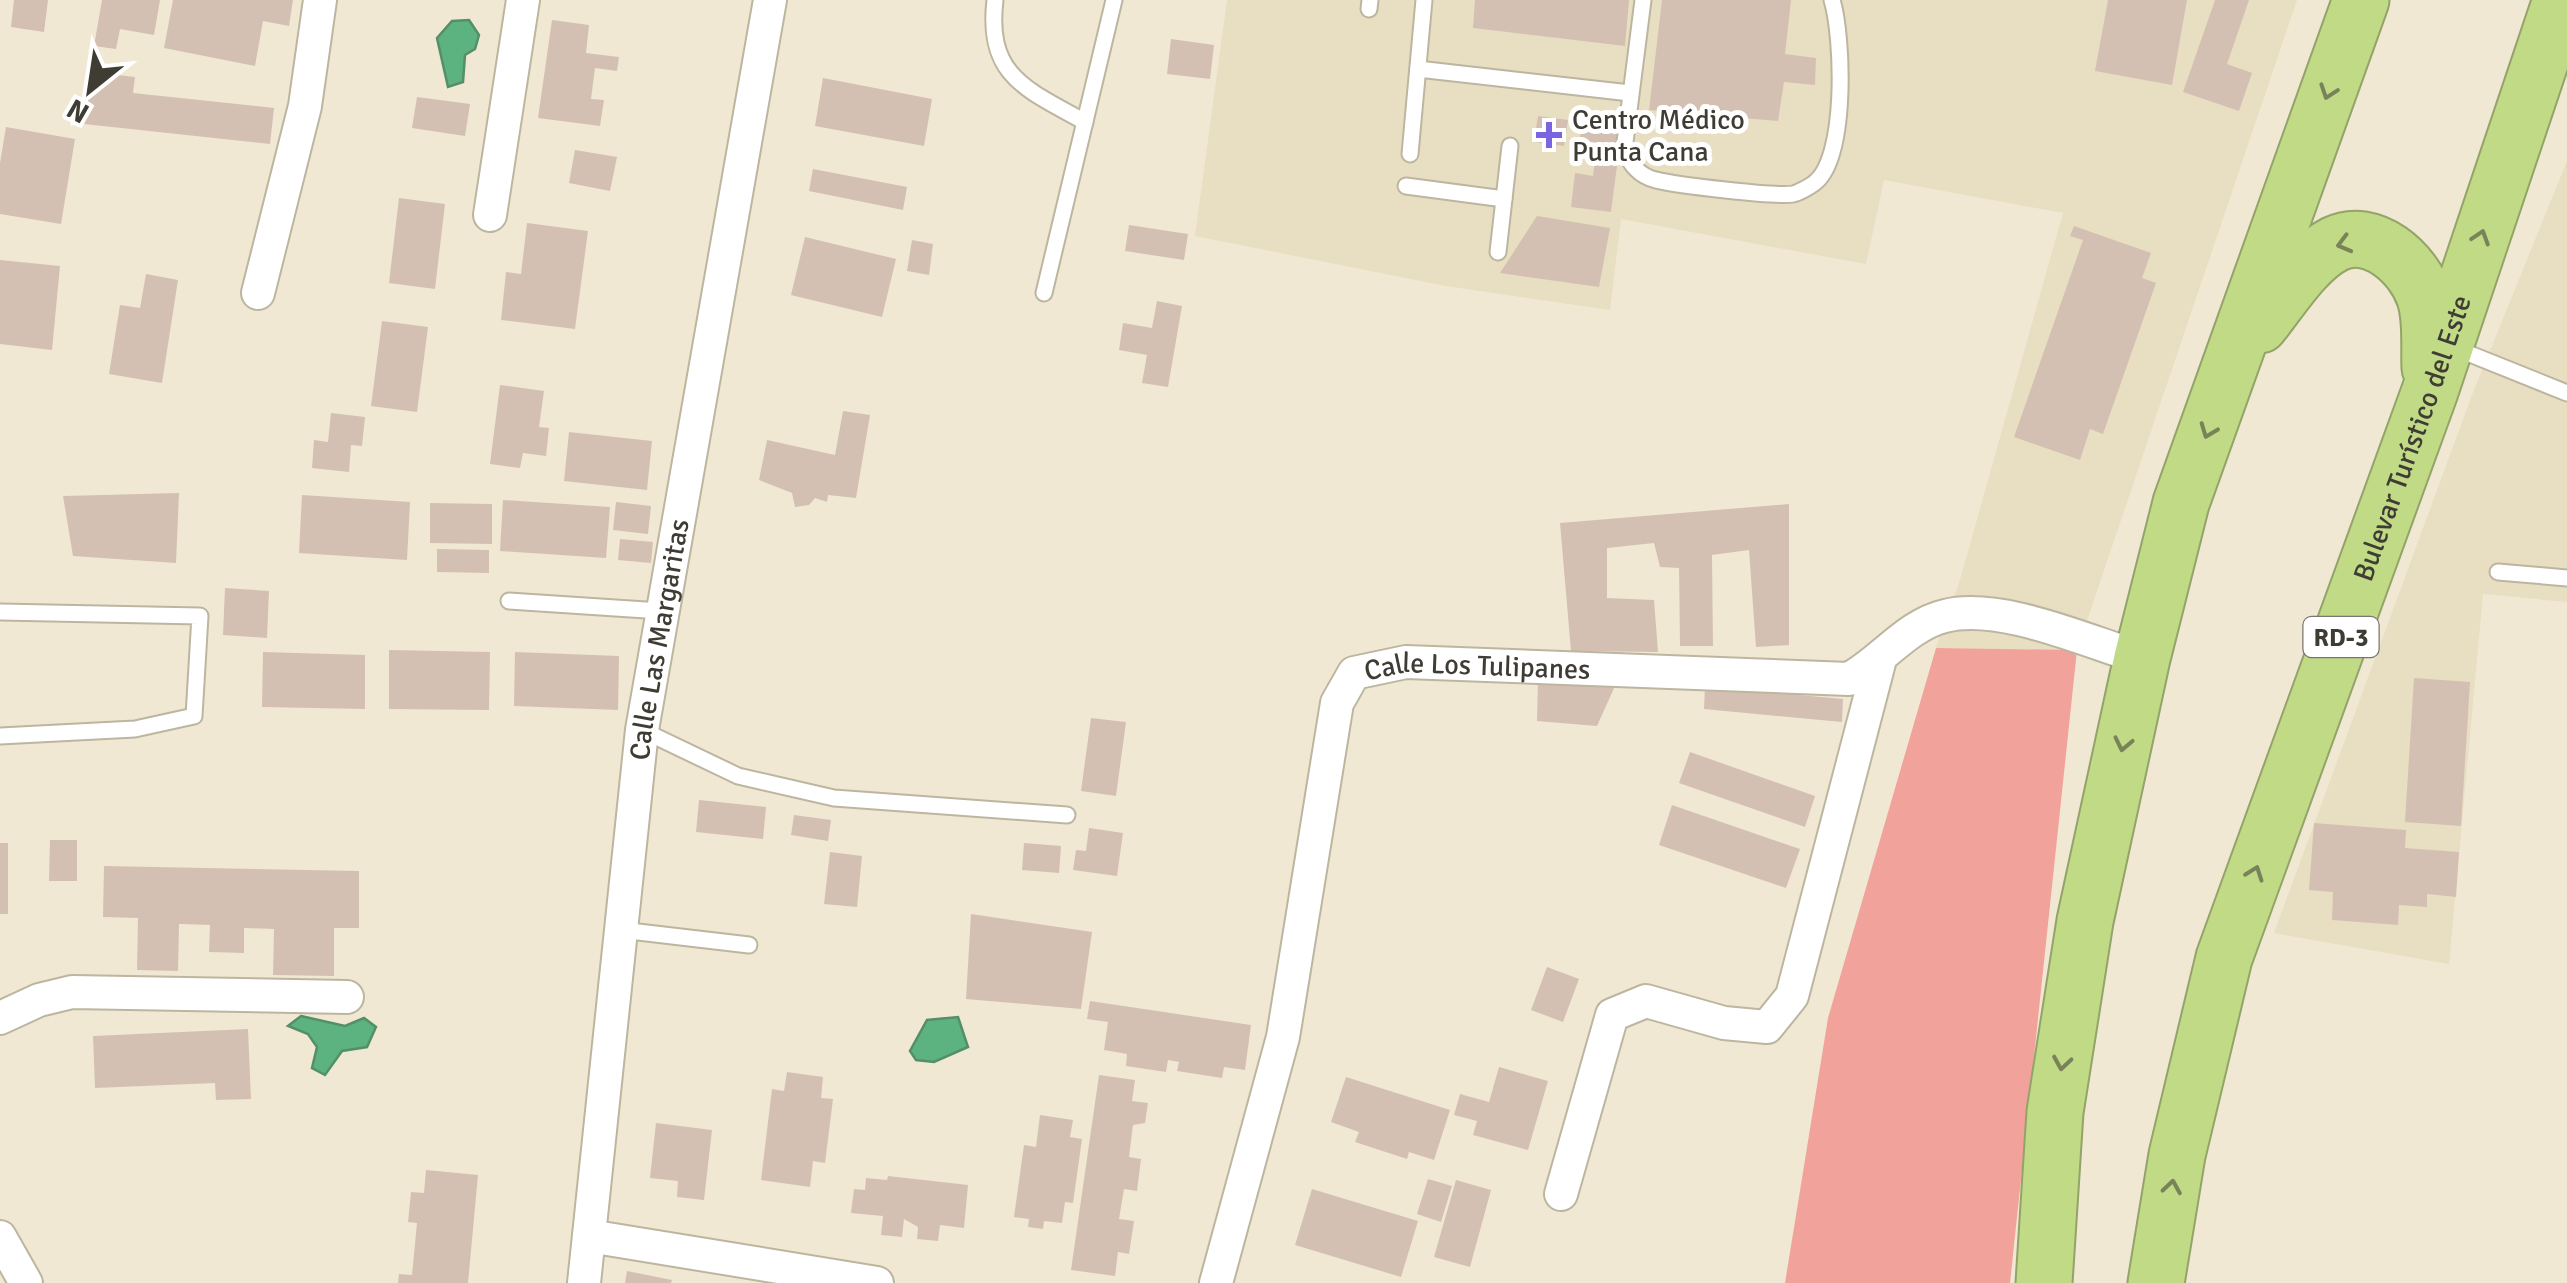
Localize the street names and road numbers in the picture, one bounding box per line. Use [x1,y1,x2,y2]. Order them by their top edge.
street label: Bulevar Turístico del Este [2346,291,2479,586]
street label: Calle Las Margaritas [623,516,697,762]
road number: RD-3 [2304,617,2378,657]
street label: Calle Los Tulipanes [1361,646,1591,688]

